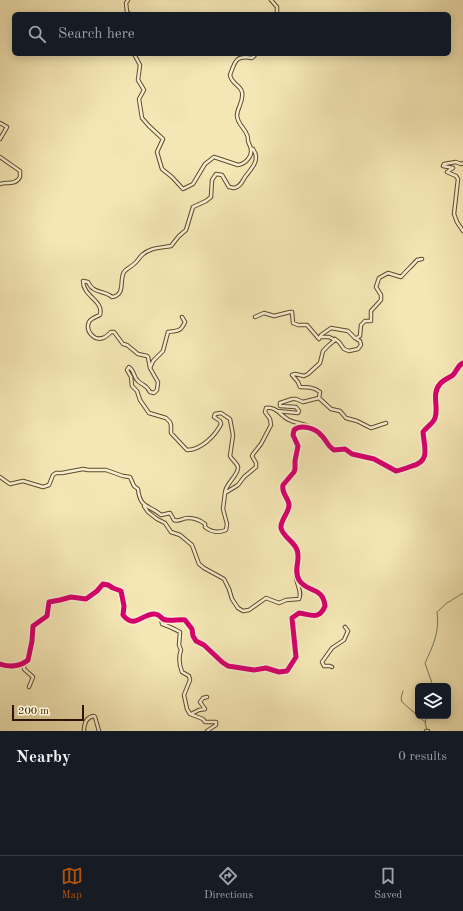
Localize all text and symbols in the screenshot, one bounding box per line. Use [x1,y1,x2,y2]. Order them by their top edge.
search box [12,12,451,56]
icon: search [26,23,48,45]
text: Search here [58,27,135,42]
map controls [415,683,451,719]
button: layers [415,683,451,719]
scale bar [12,703,84,722]
text: 200 m [18,706,49,717]
text: Nearby [16,749,71,766]
text: 0 results [398,750,447,763]
tab: Map [61,865,83,903]
tab: Directions [204,865,253,903]
tab: Saved [374,865,402,903]

